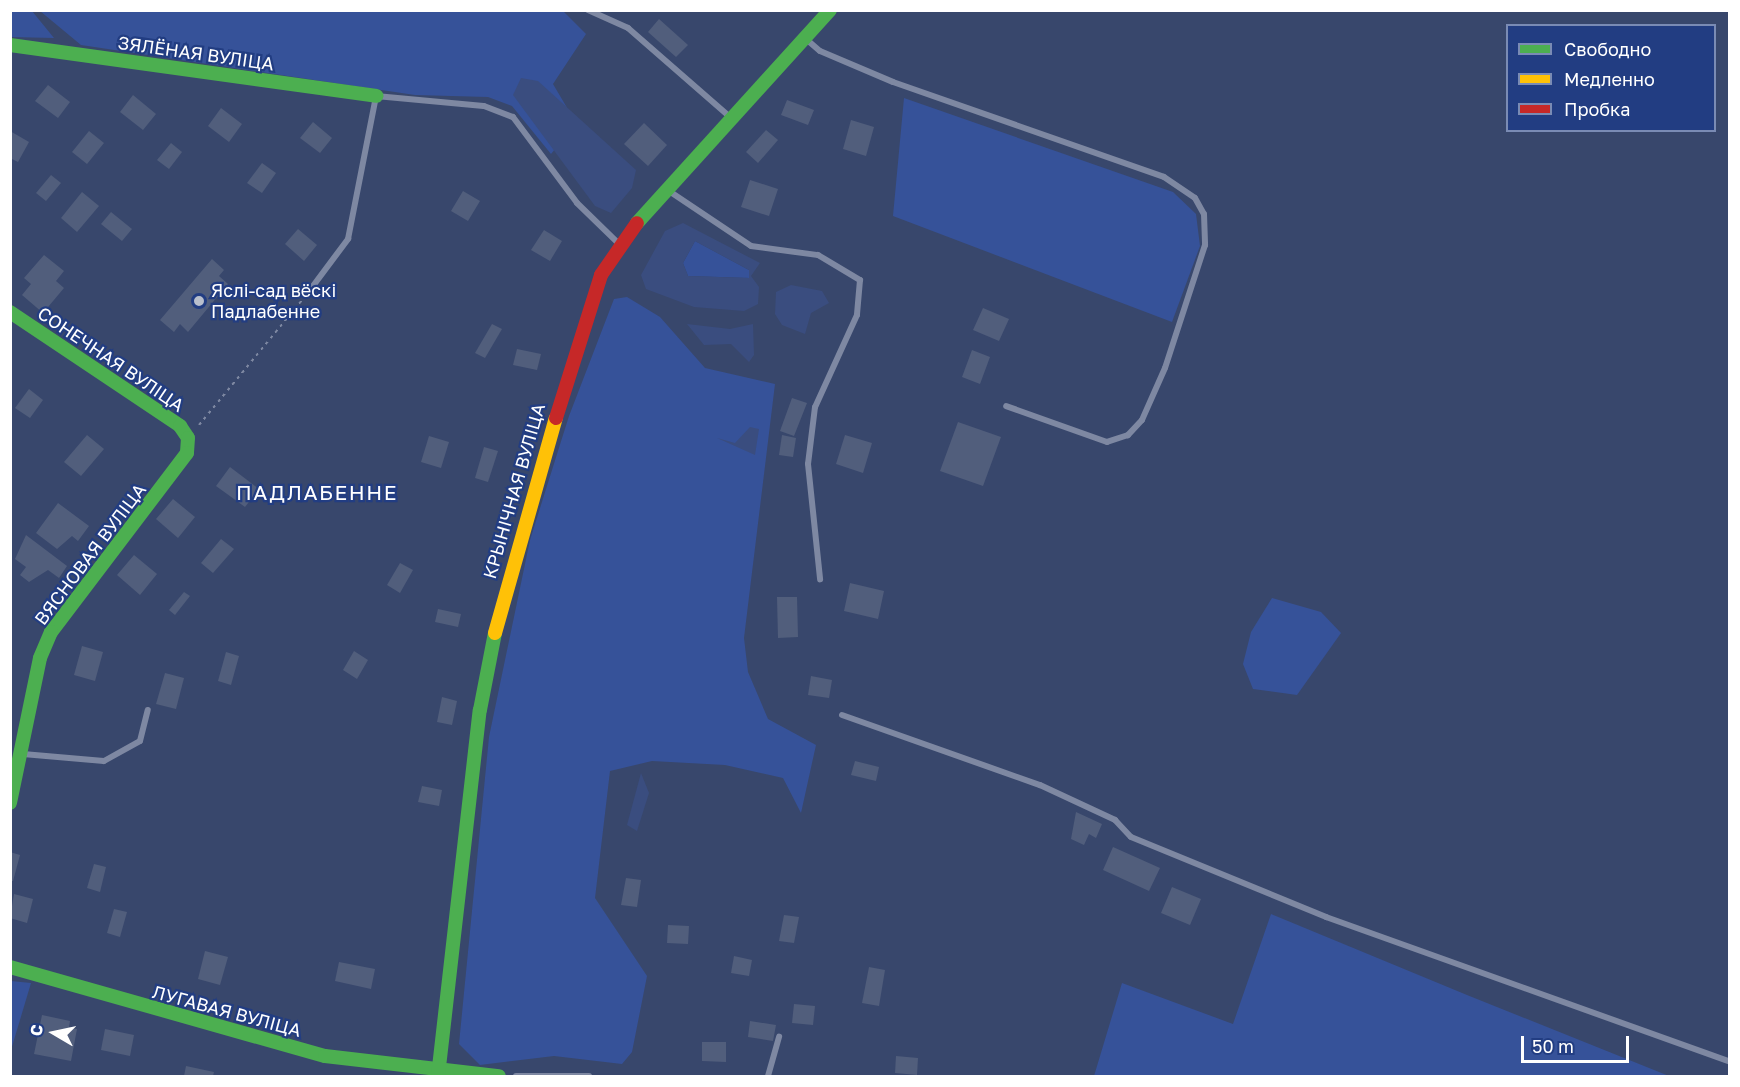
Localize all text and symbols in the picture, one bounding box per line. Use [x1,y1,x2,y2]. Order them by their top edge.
legend [1506,24,1716,132]
street label: ЗЯЛЁНАЯ ВУЛІЦА [117,31,275,75]
text: Свободно [1564,38,1651,60]
text: Медленно [1564,68,1655,90]
text: Пробка [1564,98,1630,120]
place label: Яслі-сад вёскі Падлабенне [211,280,336,322]
marker: Яслі-сад вёскі Падлабенне [192,294,206,308]
street label: СОНЕЧНАЯ ВУЛІЦА [34,302,188,416]
street label: КРЫНІЧНАЯ ВУЛІЦА [479,401,549,581]
street label: ВЯСНОВАЯ ВУЛІЦА [30,479,150,629]
district label: ПАДЛАБЕННЕ [236,479,398,505]
street label: ЛУГАВАЯ ВУЛІЦА [150,981,304,1041]
north arrow [24,1003,84,1063]
text: С [25,1023,47,1037]
scale bar [1524,1024,1632,1062]
text: 50 m [1532,1035,1574,1057]

